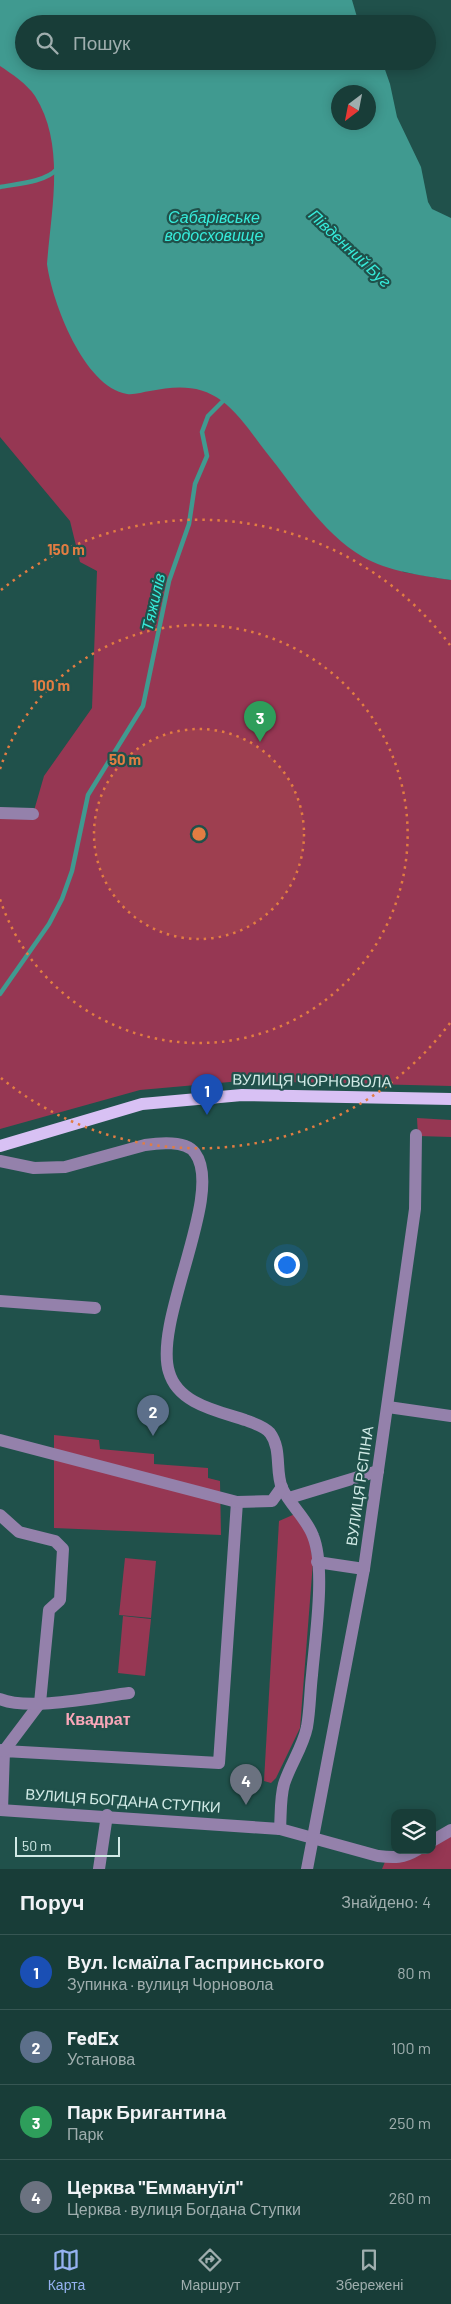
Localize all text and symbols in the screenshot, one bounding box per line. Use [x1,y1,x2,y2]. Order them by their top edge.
search box [15,15,436,70]
icon: search [33,29,61,57]
text: Пошук [73,31,130,54]
north arrow [331,85,376,130]
water label: Південний Буг [305,205,395,291]
water label: Сабарівське водосховище [165,207,263,244]
text: 150 m [47,540,85,558]
water label: Тяжилів [137,571,168,633]
text: 100 m [32,676,70,694]
pin: 3 [244,701,276,742]
text: 50 m [109,750,141,768]
centre of rings [190,825,208,843]
street label: ВУЛИЦЯ ЧОРНОВОЛА [232,1070,392,1090]
pin: 1 [191,1074,223,1115]
your location [274,1252,300,1278]
pin: 2 [137,1395,169,1436]
street label: ВУЛИЦЯ РЄПІНА [342,1425,376,1547]
district label: Квадрат [66,1709,131,1728]
pin: 4 [230,1764,262,1805]
street label: ВУЛИЦЯ БОГДАНА СТУПКИ [25,1784,221,1816]
map controls [391,1809,436,1854]
button: layers [391,1809,436,1854]
scale bar [15,1834,120,1857]
text: 50 m [22,1837,51,1854]
text: Поруч [20,1889,84,1914]
text: Знайдено: 4 [341,1892,431,1911]
text: Вул. Ісмаїла Гаспринського [67,1950,324,1973]
text: 1 [33,1963,39,1982]
text: 80 m [397,1963,431,1982]
text: Зупинка · вулиця Чорновола [67,1974,274,1993]
text: FedEx [67,2026,119,2049]
text: 2 [32,2038,40,2057]
text: 100 m [391,2038,431,2057]
text: Установа [67,2049,135,2068]
text: Парк Бригантина [67,2100,226,2123]
text: 3 [32,2113,40,2132]
text: 250 m [389,2113,431,2132]
text: Парк [67,2124,103,2143]
text: Церква "Еммануїл" [67,2175,243,2198]
text: 4 [31,2188,41,2207]
text: 260 m [389,2188,431,2207]
text: Церква · вулиця Богдана Ступки [67,2199,301,2218]
tab: Карта [48,2246,85,2293]
tab: Маршрут [181,2246,240,2293]
tab: Збережені [336,2246,403,2293]

